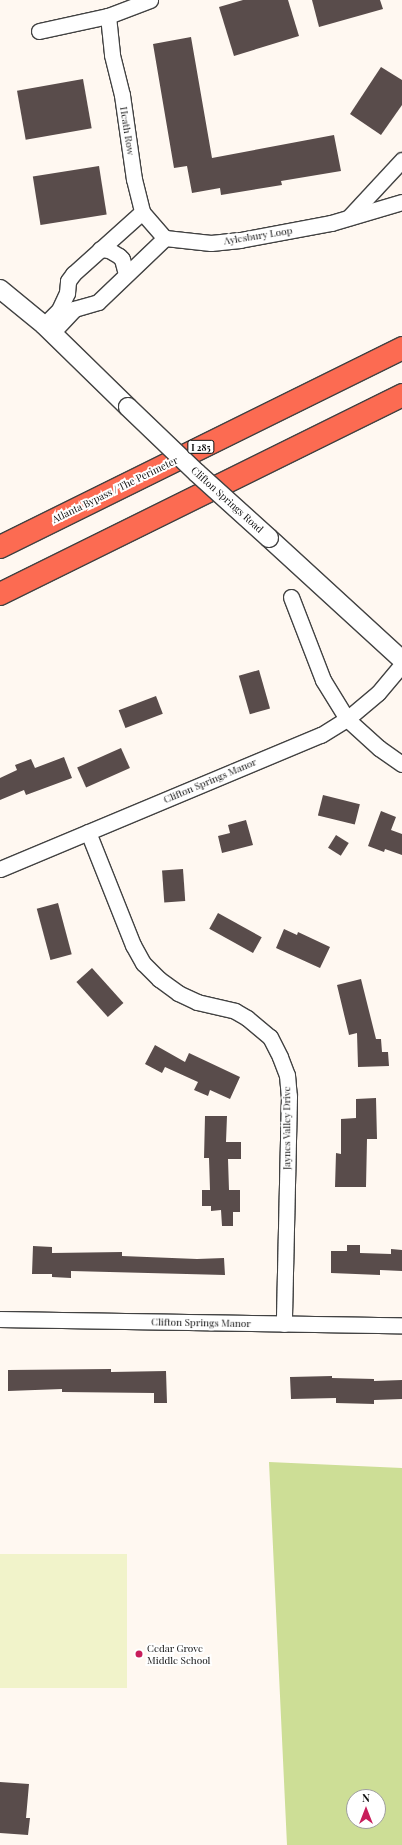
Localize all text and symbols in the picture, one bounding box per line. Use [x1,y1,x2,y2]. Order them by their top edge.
street label: Heath Row [117,106,137,156]
street label: Aylesbury Loop [223,225,293,247]
road number: I 285 [187,440,215,454]
street label: Atlanta Bypass / The Perimeter [50,454,180,526]
street label: Clifton Springs Road [188,464,266,536]
street label: Clifton Springs Manor [162,756,258,806]
street label: Jaynes Valley Drive [281,1086,293,1170]
street label: Clifton Springs Manor [151,1316,251,1330]
place label: Cedar Grove Middle School [147,1642,210,1666]
marker: Cedar Grove Middle School [134,1649,144,1659]
north arrow [346,1789,386,1829]
text: N [362,1790,370,1805]

